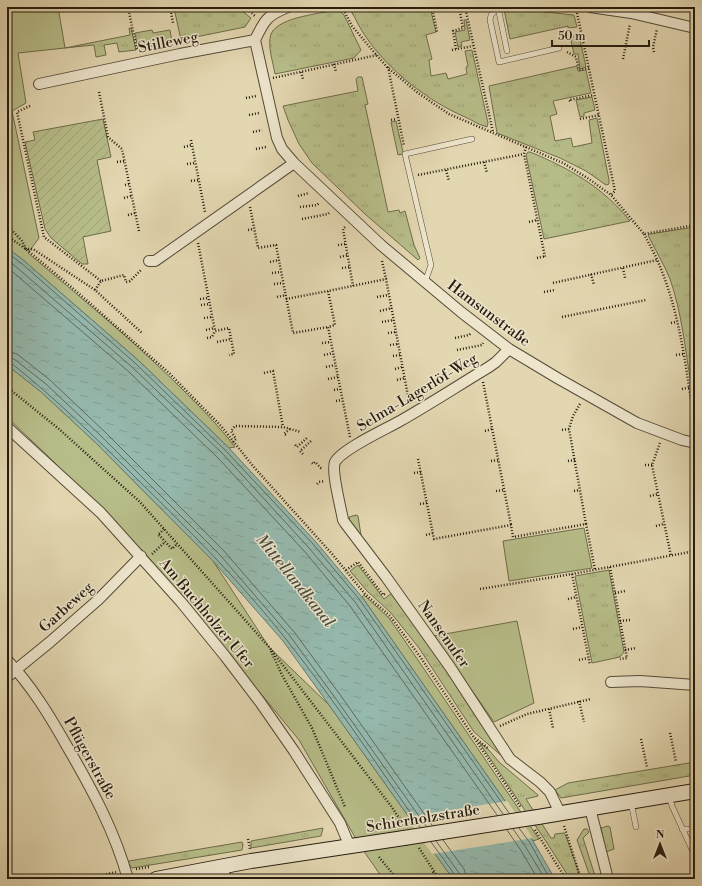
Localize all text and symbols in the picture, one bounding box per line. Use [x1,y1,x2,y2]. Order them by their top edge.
scale bar [552,22,649,48]
street label: Stilleweg [136,27,200,58]
text: 50 m [558,29,586,44]
street label: Hamsunstraße [444,276,534,351]
street label: Selma-Lagerlöf-Weg [353,349,481,436]
water label: Mittellandkanal [251,530,339,632]
street label: Am Buchholzer Ufer [154,554,259,673]
street label: Garbeweg [35,578,98,637]
street label: Nansenufer [413,597,474,672]
street label: Pflügerstraße [59,714,120,803]
street label: Schierholzstraße [365,800,481,837]
north arrow [640,824,680,864]
text: N [656,828,665,842]

